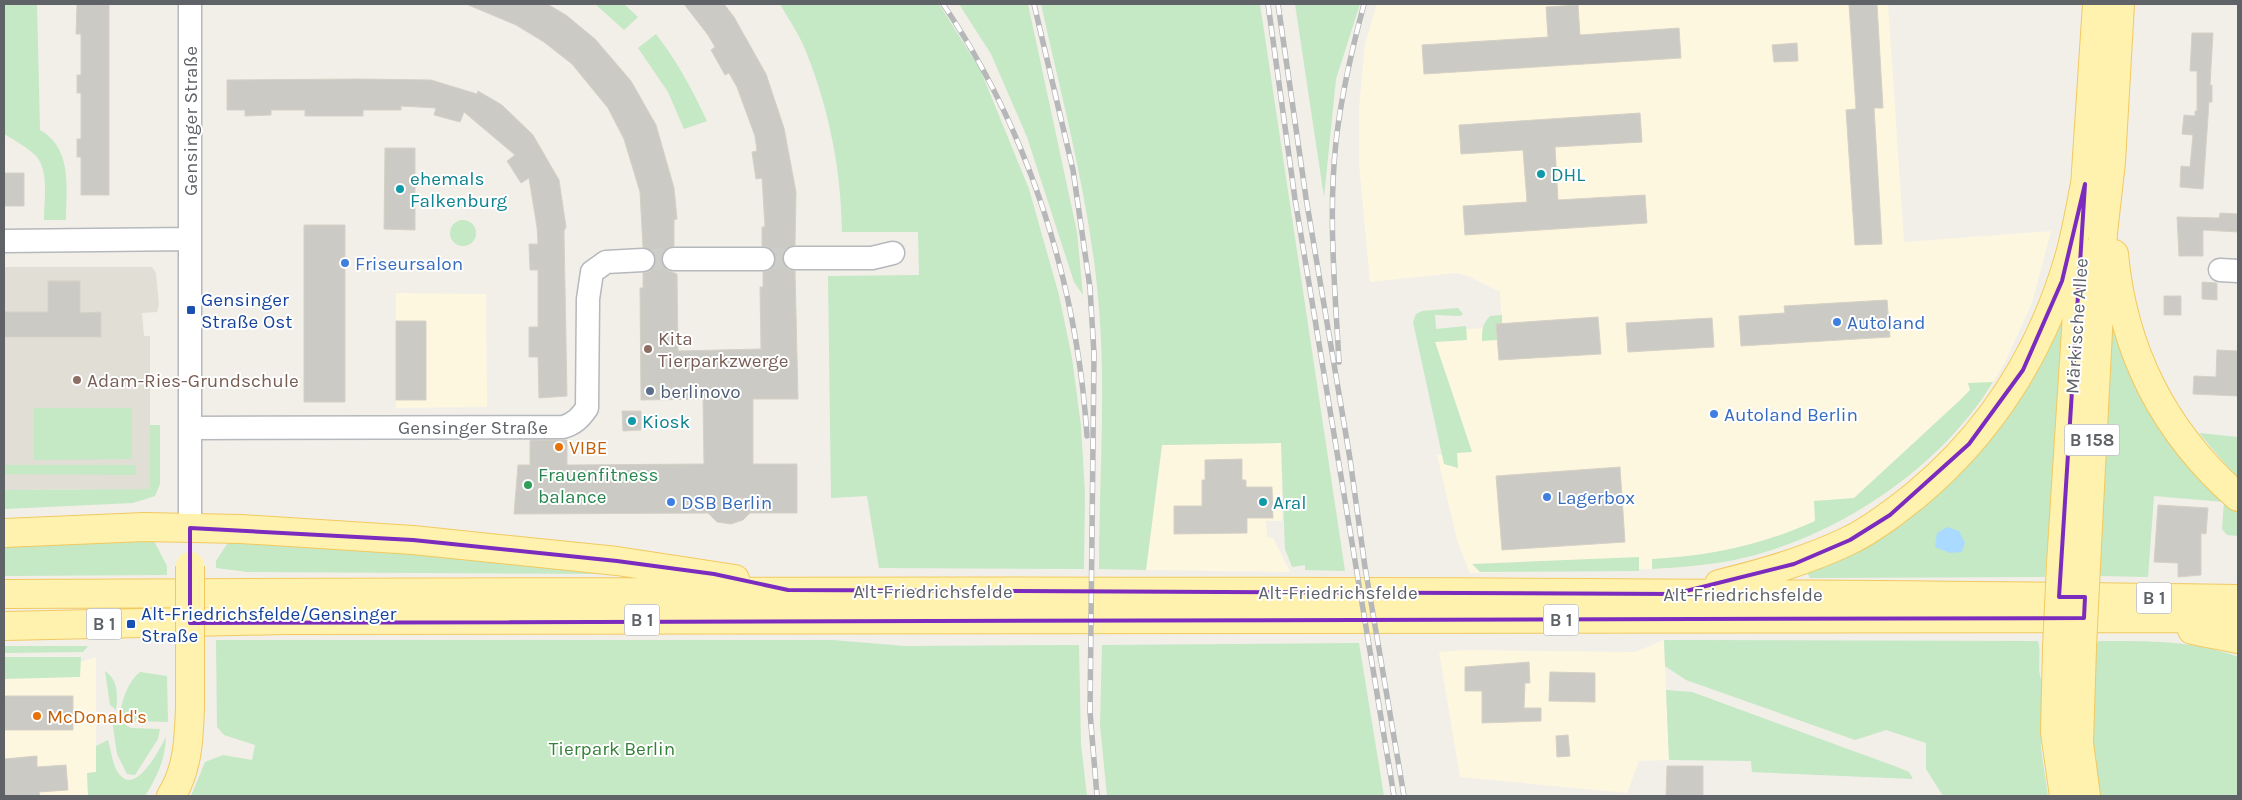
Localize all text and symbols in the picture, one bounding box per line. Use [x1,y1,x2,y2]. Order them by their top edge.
street label: Gensinger Straße [180,46,202,196]
place label: DHL [1551,164,1585,186]
place label: ehemals Falkenburg [410,168,508,212]
marker: DHL [1535,168,1547,180]
marker: ehemals Falkenburg [394,183,406,195]
place label: Friseursalon [355,253,463,275]
marker: Friseursalon [339,257,351,269]
street label: Märkische Allee [2061,257,2093,395]
place label: Gensinger Straße Ost [201,289,292,333]
marker: Gensinger Straße Ost [185,304,197,316]
place label: Autoland [1847,312,1925,334]
marker: Autoland [1831,316,1843,328]
place label: Kita Tierparkzwerge [658,328,789,372]
marker: Kita Tierparkzwerge [642,343,654,355]
place label: Adam-Ries-Grundschule [87,370,299,392]
marker: Adam-Ries-Grundschule [71,374,83,386]
place label: berlinovo [660,381,741,403]
marker: berlinovo [644,385,656,397]
place label: Autoland Berlin [1724,404,1858,426]
marker: Autoland Berlin [1708,408,1720,420]
place label: Kiosk [642,411,691,433]
marker: Kiosk [626,415,638,427]
street label: Gensinger Straße [398,417,548,439]
road number: B 158 [2064,424,2120,456]
place label: VIBE [569,437,608,459]
marker: VIBE [553,441,565,453]
place label: Frauenfitness balance [538,464,659,508]
marker: Frauenfitness balance [522,479,534,491]
place label: Lagerbox [1557,487,1635,509]
marker: Lagerbox [1541,491,1553,503]
place label: DSB Berlin [681,492,772,514]
place label: Aral [1273,492,1307,514]
marker: DSB Berlin [665,496,677,508]
marker: Aral [1257,496,1269,508]
street label: Alt-Friedrichsfelde [853,581,1013,603]
street label: Alt-Friedrichsfelde [1258,582,1418,604]
road number: B 1 [2136,582,2172,614]
street label: Alt-Friedrichsfelde [1663,584,1823,606]
place label: Alt-Friedrichsfelde/Gensinger Straße [141,603,397,647]
road number: B 1 [624,604,660,636]
road number: B 1 [1544,604,1578,636]
road number: B 1 [86,608,122,640]
marker: Alt-Friedrichsfelde/Gensinger Straße [125,618,137,630]
place label: McDonald's [47,706,147,728]
marker: McDonald's [31,710,43,722]
park label: Tierpark Berlin [549,738,675,760]

